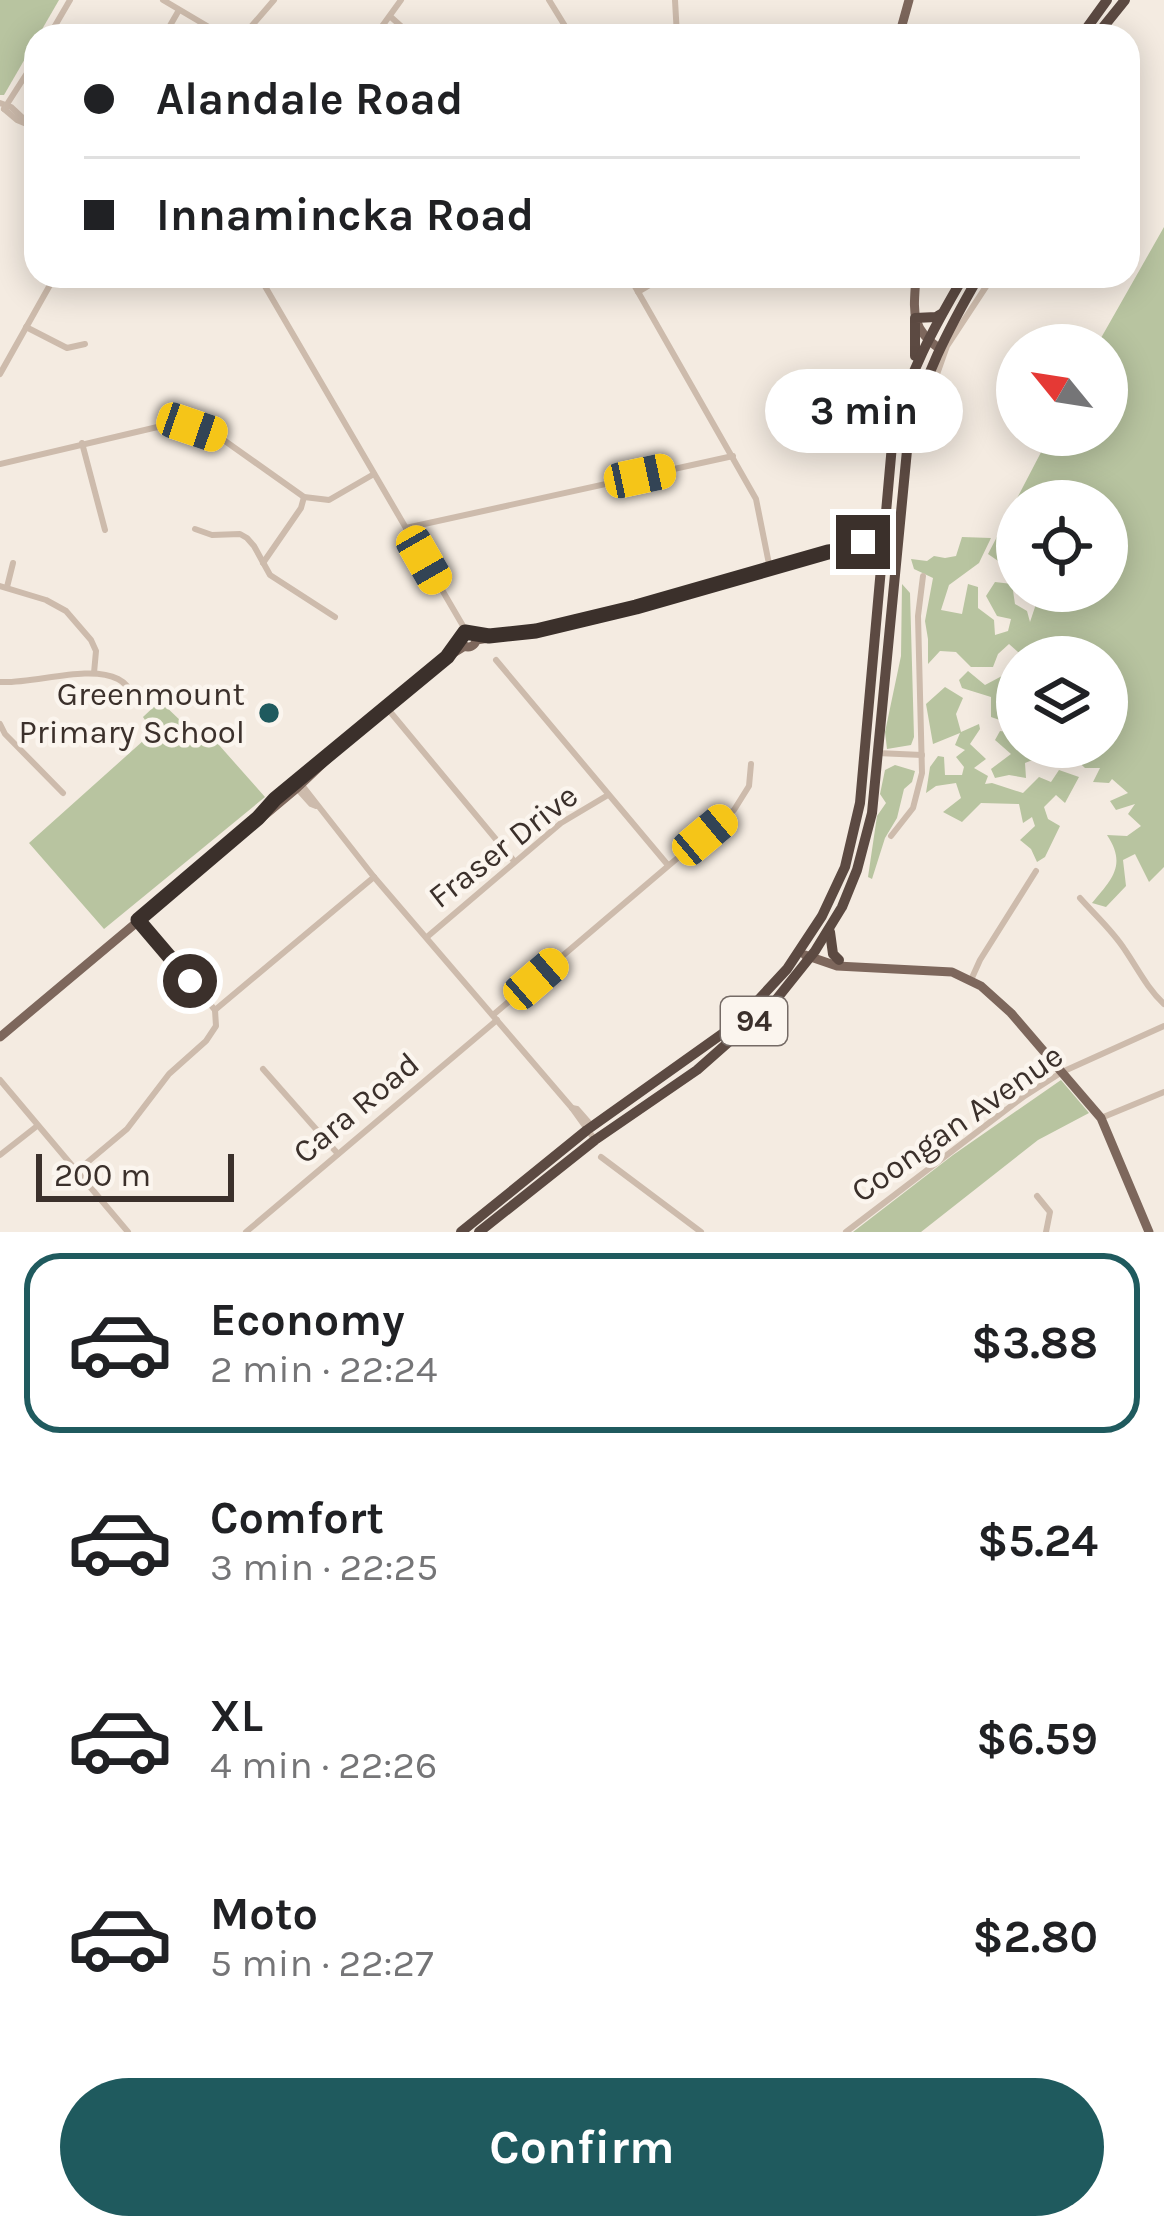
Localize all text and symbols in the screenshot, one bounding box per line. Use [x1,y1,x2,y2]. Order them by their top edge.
text: Alandale Road [156,73,464,125]
text: Innamincka Road [156,189,534,241]
north arrow [996,324,1128,456]
map controls [996,324,1128,768]
callout: 3 min [764,368,962,452]
text: 3 min [810,388,918,434]
car [152,398,232,456]
car [601,451,679,501]
button: locate [996,480,1128,612]
route end [836,515,890,569]
car [390,520,458,600]
button: layers [996,636,1128,768]
place label: Greenmount Primary School [19,675,245,751]
marker: Greenmount Primary School [256,700,282,726]
street label: Fraser Drive [421,776,585,916]
car [666,798,744,872]
car [497,942,575,1016]
route start [163,954,217,1008]
road number: 94 [721,997,787,1045]
street label: Coongan Avenue [844,1036,1070,1210]
street label: Cara Road [285,1044,427,1172]
scale bar [36,1148,234,1201]
text: 200 m [54,1156,151,1194]
icon: car [66,1289,174,1397]
text: Economy [210,1294,405,1346]
text: $3.88 [971,1317,1098,1369]
text: 2 min · 22:24 [210,1346,438,1392]
icon: car [66,1487,174,1595]
text: Comfort [210,1492,384,1544]
text: $5.24 [977,1515,1098,1567]
text: 3 min · 22:25 [210,1544,438,1590]
icon: car [66,1685,174,1793]
text: XL [210,1690,263,1742]
text: $6.59 [976,1713,1098,1765]
text: 4 min · 22:26 [210,1742,437,1788]
icon: car [66,1883,174,1991]
text: Moto [210,1888,318,1940]
text: $2.80 [973,1911,1098,1963]
text: 5 min · 22:27 [210,1940,434,1986]
button: Confirm [60,2078,1104,2216]

